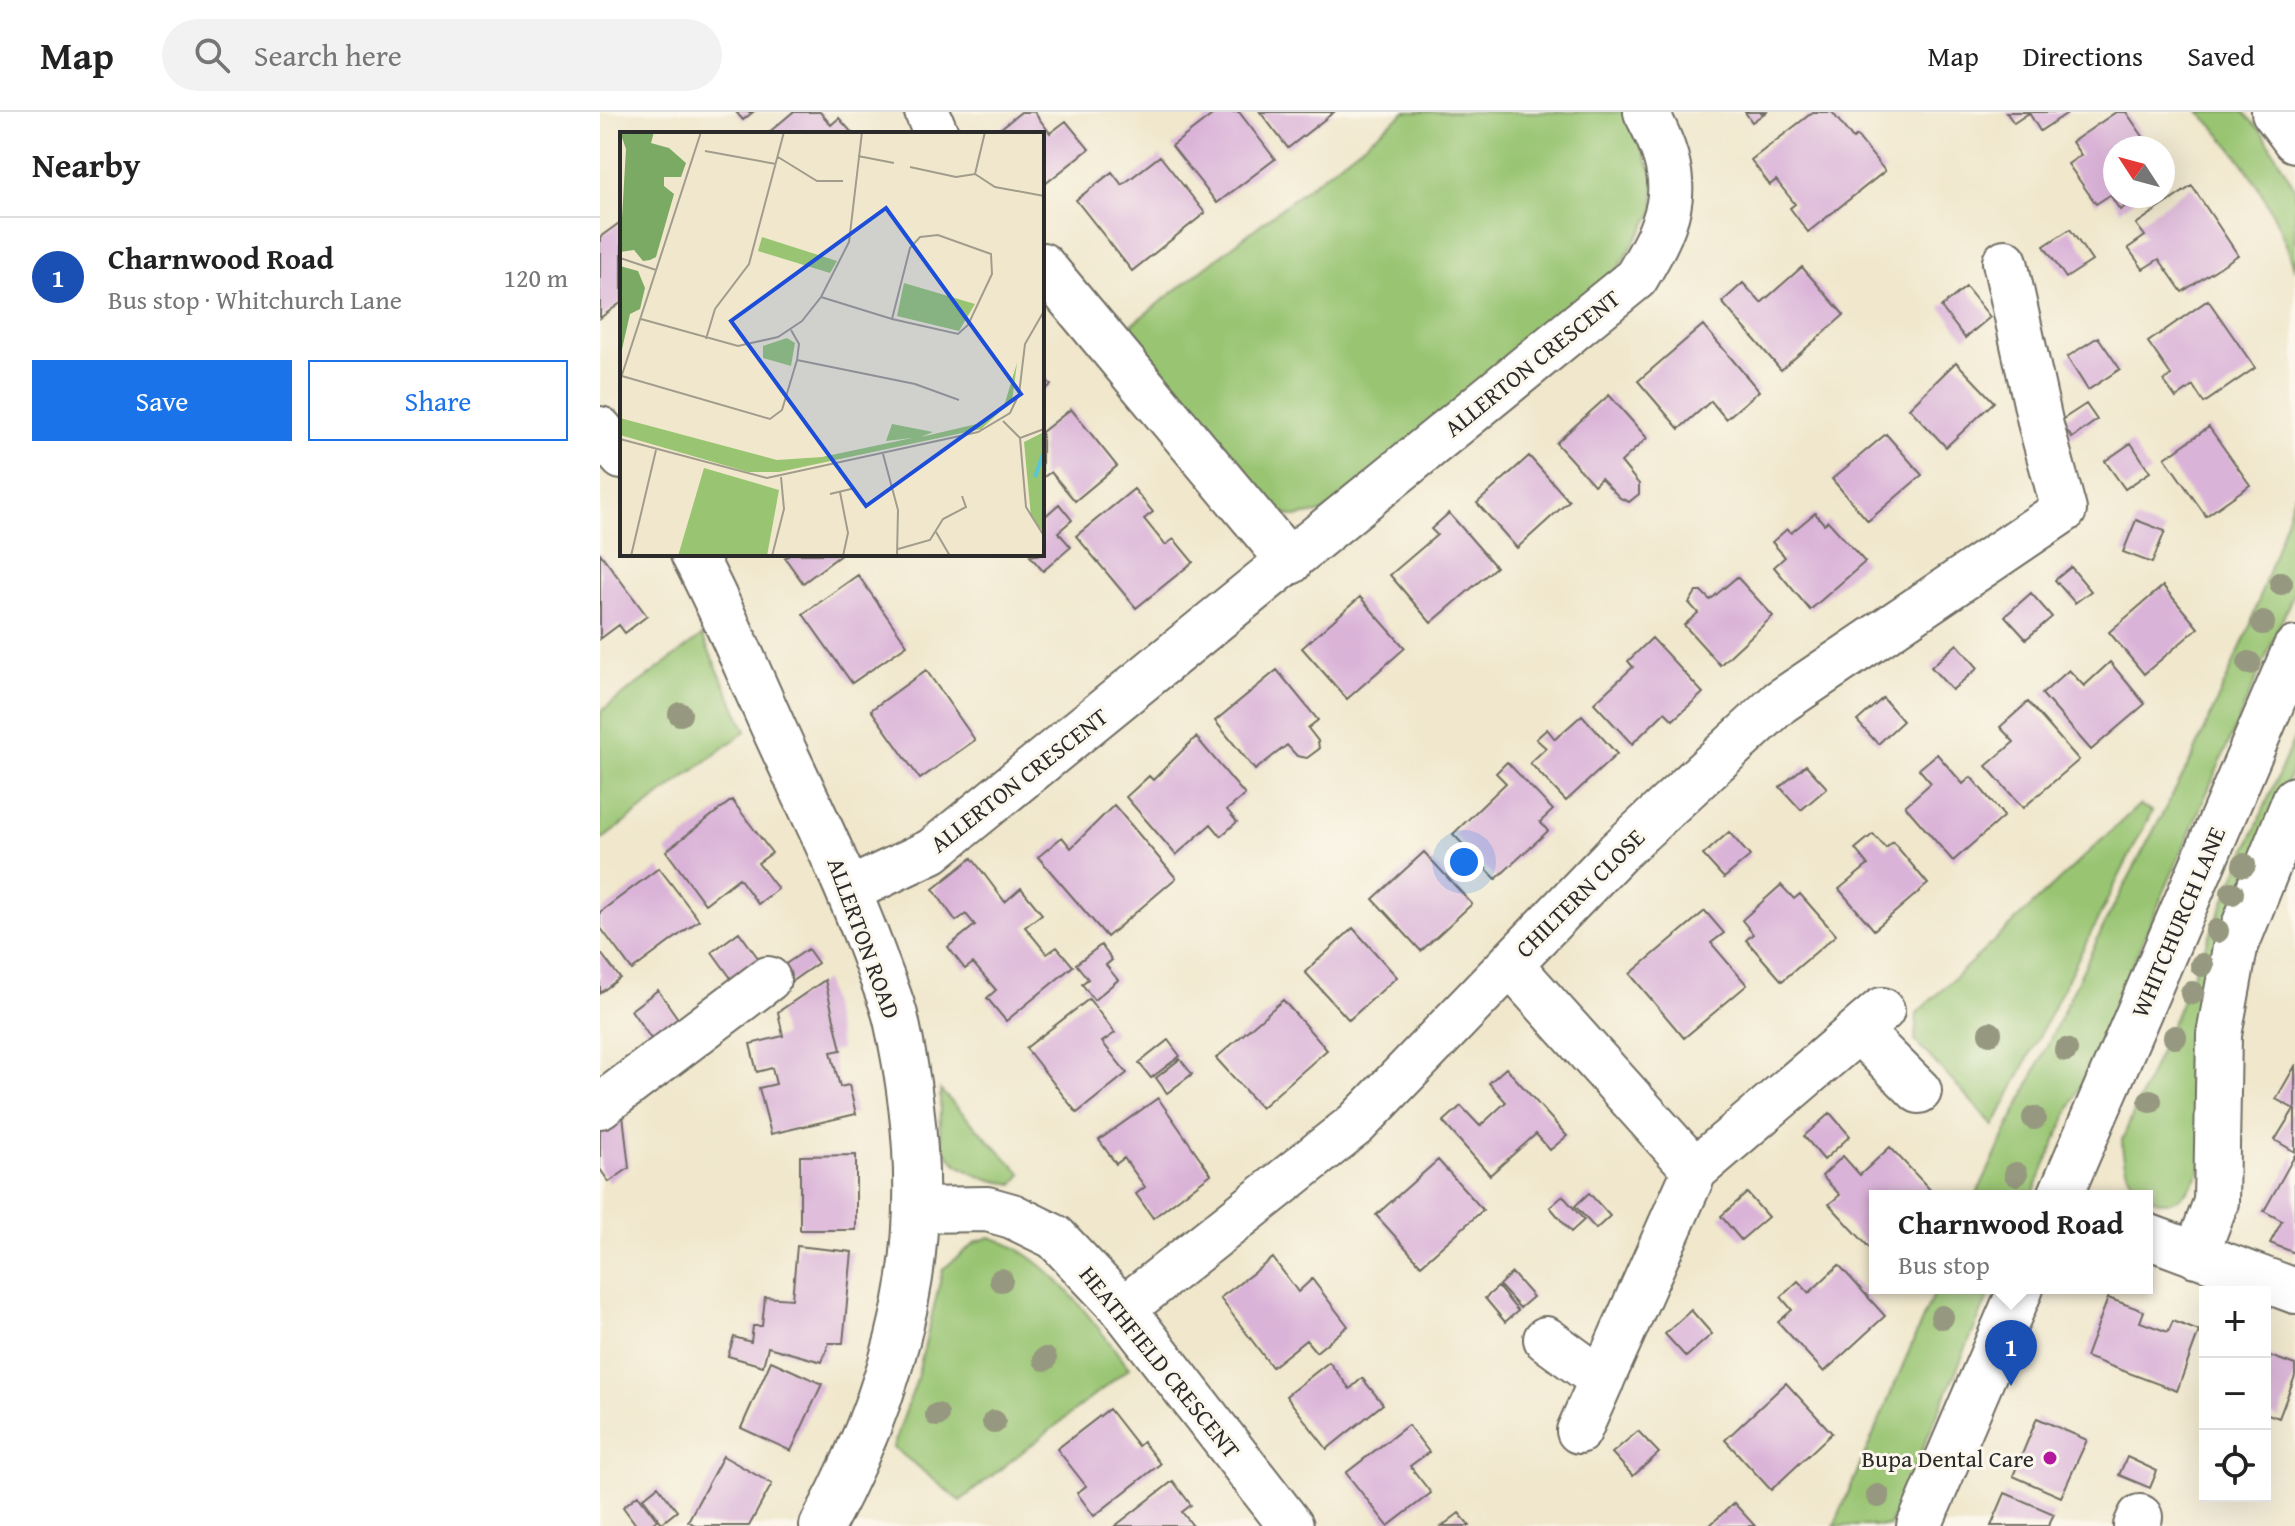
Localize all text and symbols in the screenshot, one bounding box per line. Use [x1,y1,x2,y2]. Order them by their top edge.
search box [162,19,722,91]
text: Map [40,27,114,83]
icon: search [190,33,234,77]
text: Search here [254,33,402,77]
text: Map [1927,35,1979,76]
text: Directions [2023,35,2143,76]
text: Saved [2187,35,2255,76]
inset map [620,132,1044,556]
north arrow [2103,136,2175,208]
text: Nearby [32,140,141,189]
text: Charnwood Road [108,236,334,280]
text: 1 [51,258,65,297]
text: 120 m [503,258,568,297]
text: Bus stop · Whitchurch Lane [108,280,402,319]
street label: ALLERTON CRESCENT [1436,281,1628,445]
button: Save [32,360,292,441]
button: Share [308,360,568,441]
street label: ALLERTON CRESCENT [923,699,1115,861]
street label: CHILTERN CLOSE [1507,820,1653,966]
street label: WHITCHURCH LANE [2122,821,2234,1023]
your location [1444,842,1484,882]
street label: ALLERTON ROAD [819,852,909,1024]
popup [1869,1190,2153,1294]
text: Charnwood Road [1898,1201,2124,1245]
text: Bus stop [1898,1245,1990,1284]
street label: HEATHFIELD CRESCENT [1071,1258,1249,1466]
map controls [2199,1286,2271,1502]
button: + [2199,1286,2271,1358]
pin: 1 [1985,1320,2037,1386]
button: − [2199,1358,2271,1430]
button: locate [2199,1430,2271,1502]
place label: Bupa Dental Care [1862,1441,2034,1476]
marker: Bupa Dental Care [2041,1449,2059,1467]

